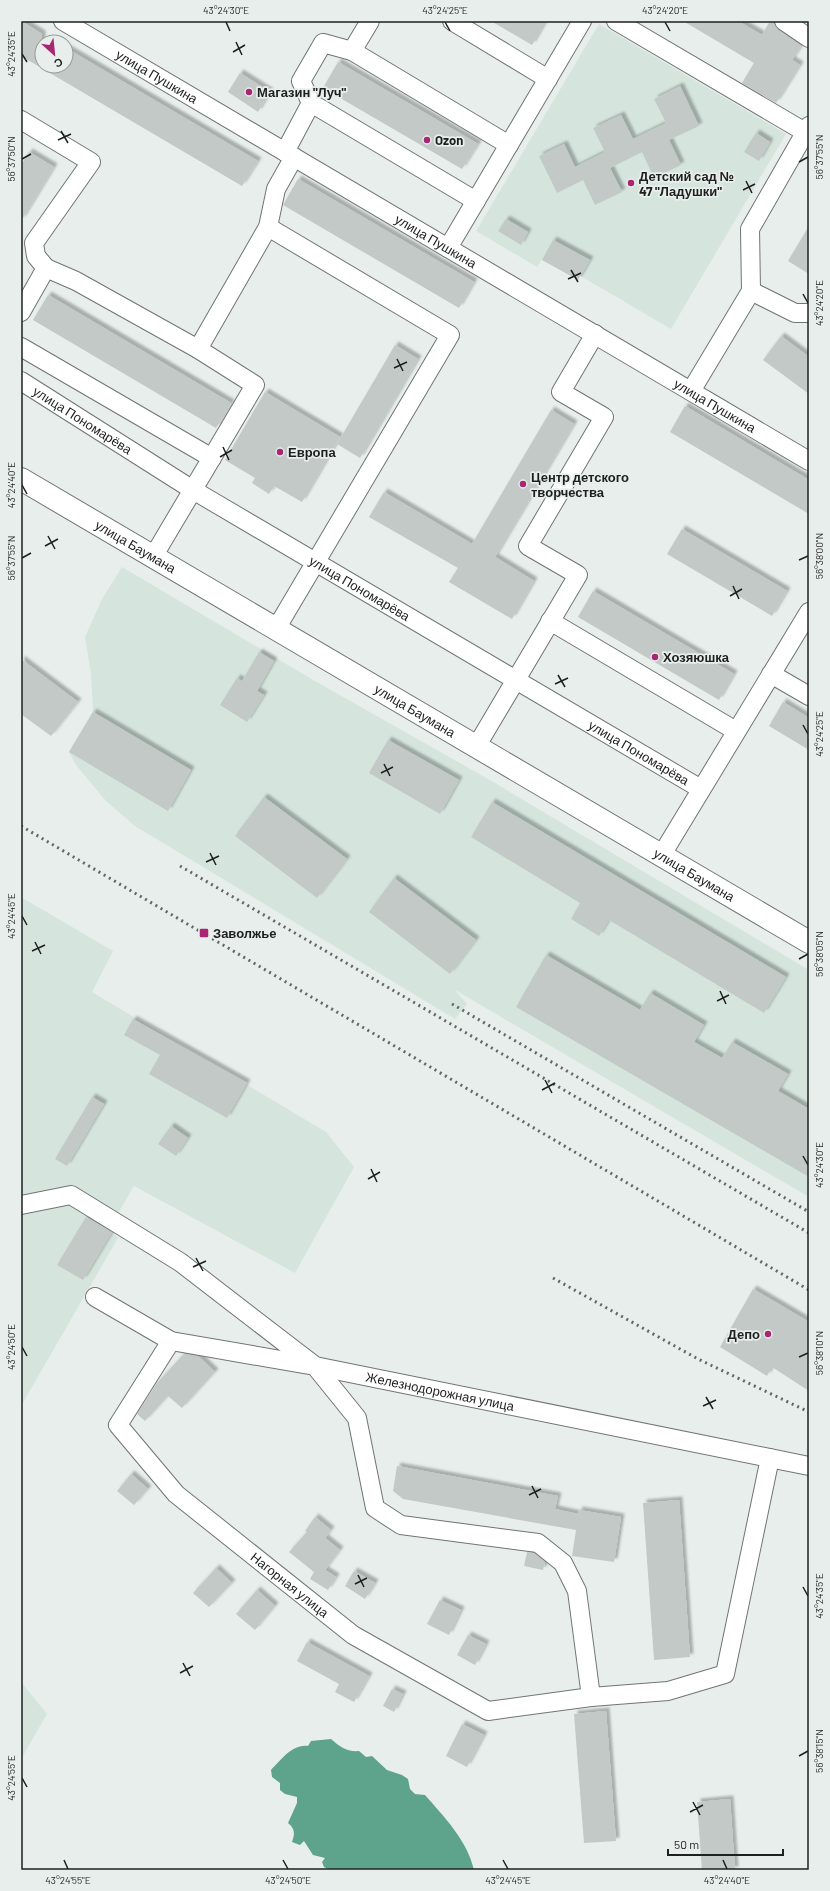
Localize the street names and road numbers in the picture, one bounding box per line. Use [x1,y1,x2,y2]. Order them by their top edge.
street label: улица Пушкина [113,46,201,107]
street label: улица Пушкина [392,211,480,272]
street label: улица Пушкина [671,375,759,436]
street label: улица Пономарёва [30,383,136,458]
street label: улица Баумана [92,516,180,577]
street label: улица Пономарёва [306,552,413,624]
street label: улица Баумана [372,681,459,741]
street label: улица Пономарёва [586,717,693,789]
street label: улица Баумана [651,845,738,905]
street label: Железнодорожная улица [365,1369,516,1414]
street label: Нагорная улица [248,1549,333,1621]

